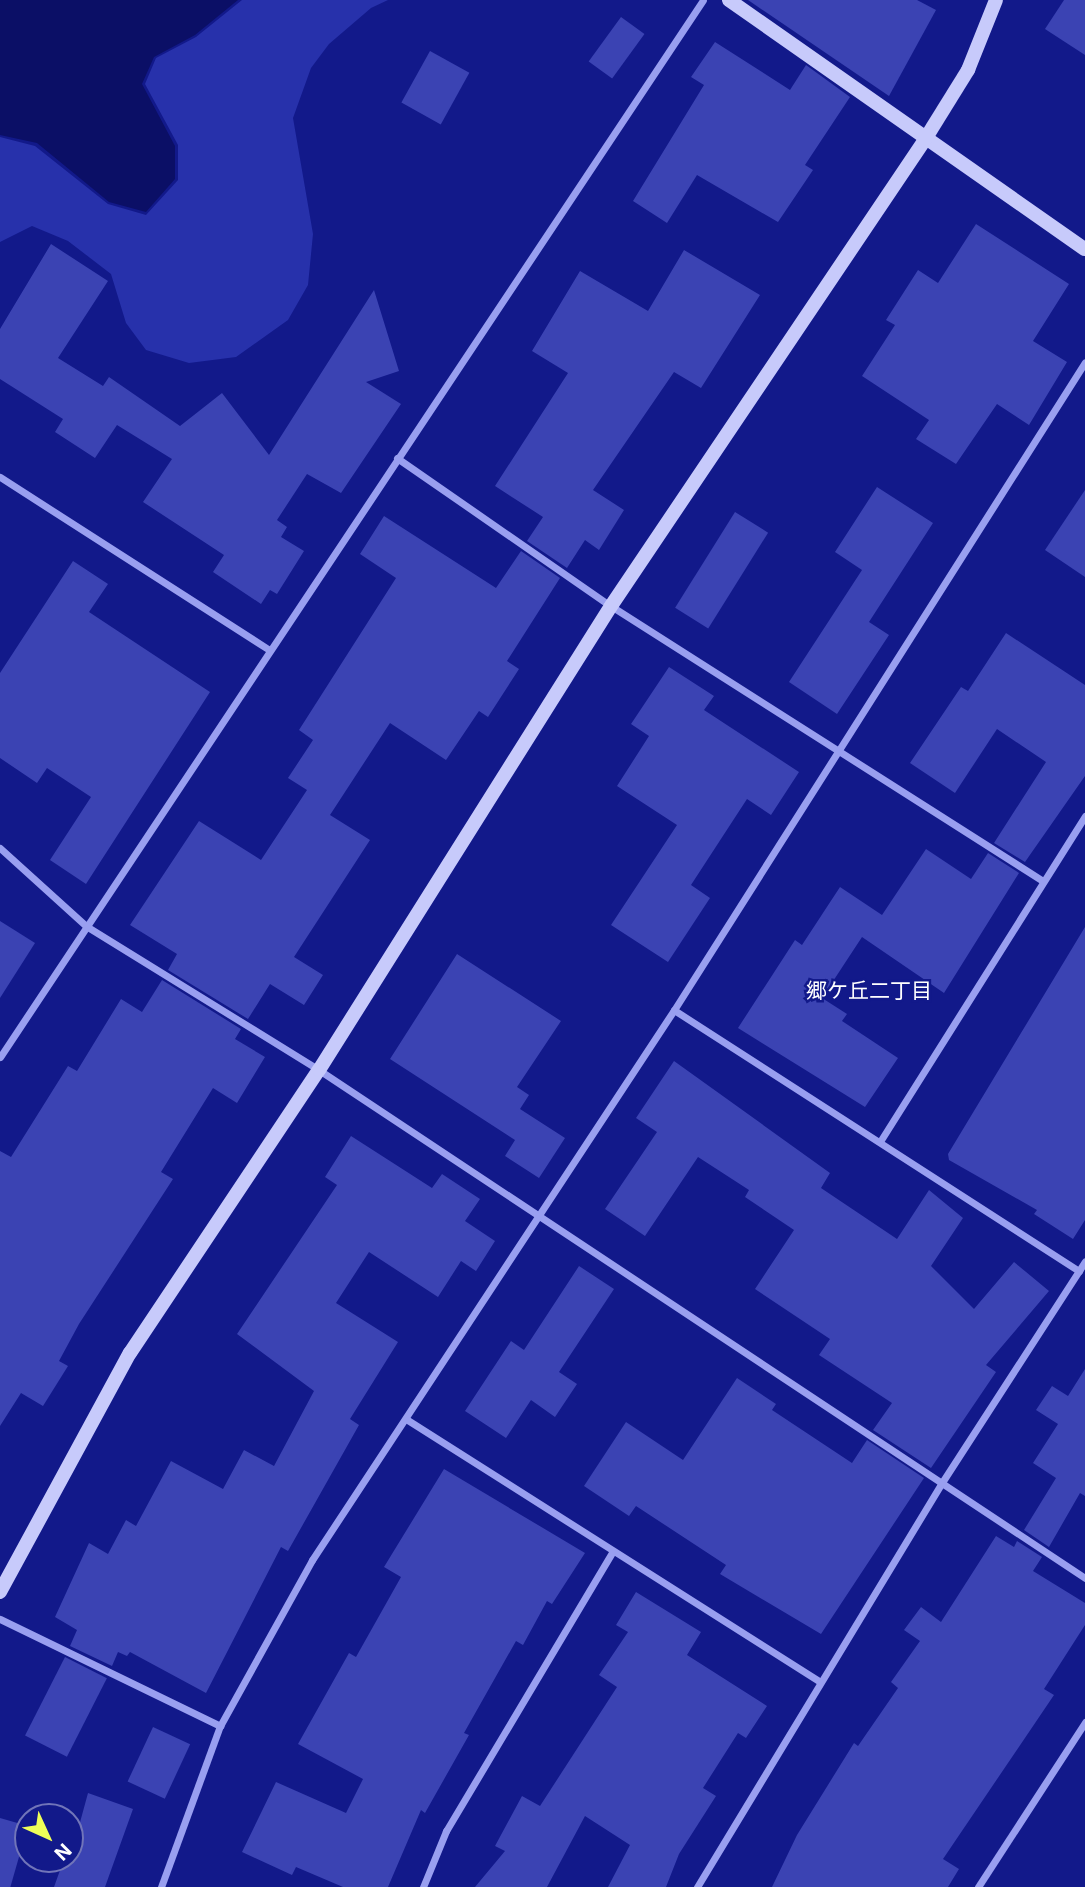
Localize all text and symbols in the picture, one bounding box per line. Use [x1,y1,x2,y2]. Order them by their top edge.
district label: 郷ケ丘二丁目 [806,978,932,1004]
north arrow [14,1803,84,1873]
text: N [50,1839,76,1865]

